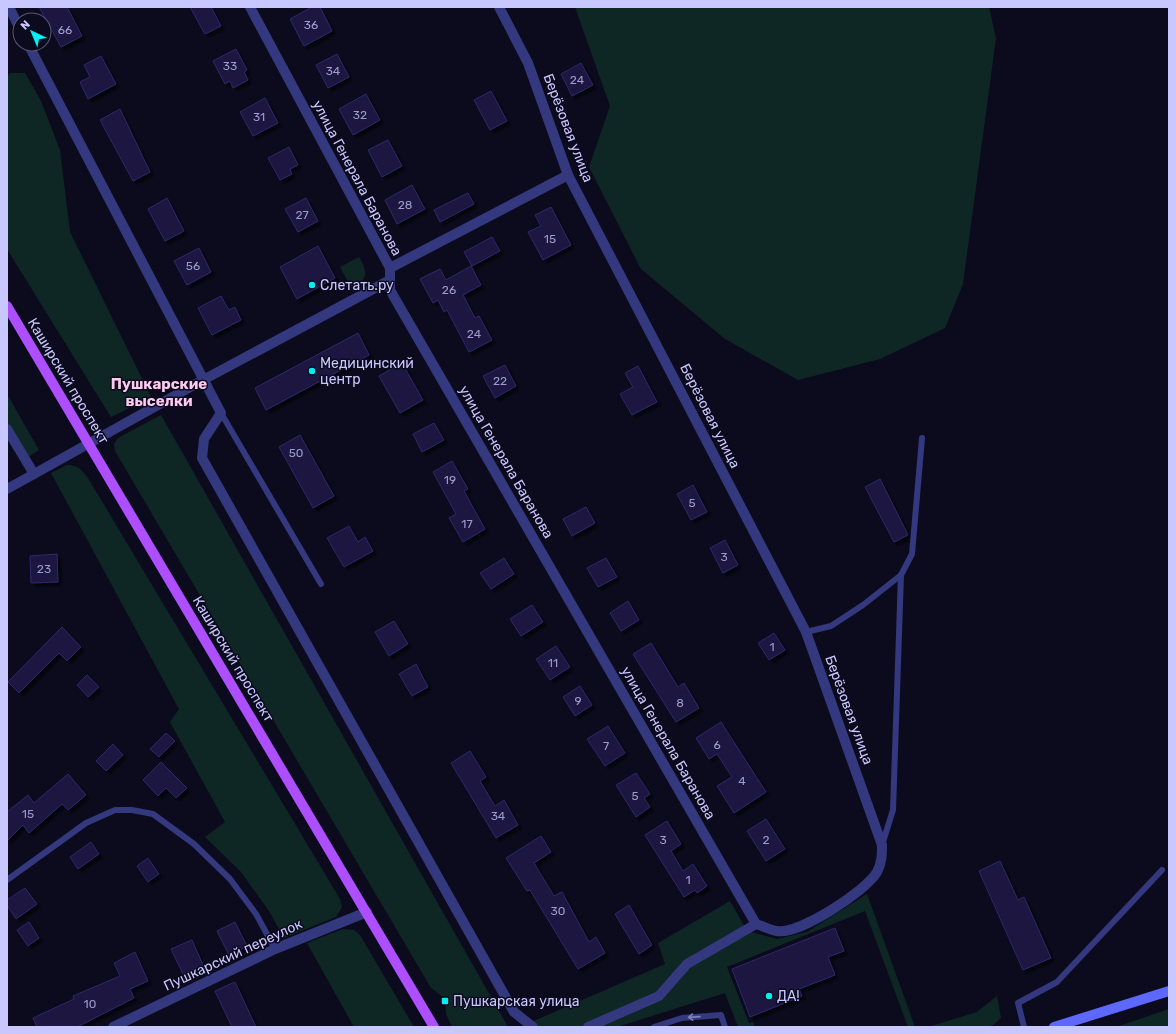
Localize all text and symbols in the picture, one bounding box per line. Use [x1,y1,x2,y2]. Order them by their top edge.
north arrow [12,12,52,52]
text: N [18,18,33,33]
house number: 36 [304,18,318,32]
house number: 66 [58,23,72,37]
house number: 33 [223,59,237,73]
house number: 34 [326,64,341,78]
street label: Берёзовая улица [539,71,597,185]
house number: 24 [570,73,585,87]
street label: улица Генерала Баранова [309,97,405,259]
house number: 32 [353,108,367,122]
house number: 31 [253,110,265,124]
house number: 28 [398,198,412,212]
house number: 27 [295,208,309,222]
house number: 15 [544,232,556,246]
house number: 56 [186,259,200,273]
place label: Слетать.ру [320,277,394,294]
marker: Слетать.ру [307,280,317,290]
house number: 26 [442,283,456,297]
street label: Каширский проспект [24,315,112,447]
house number: 24 [467,327,482,341]
place label: Медицинский центр [320,355,414,388]
street label: Берёзовая улица [676,361,744,471]
marker: Медицинский центр [307,366,317,376]
house number: 22 [493,374,507,388]
district label: Пушкарские выселки [111,375,207,410]
street label: улица Генерала Баранова [455,383,557,541]
house number: 50 [289,446,303,460]
house number: 19 [444,473,456,487]
house number: 5 [688,496,696,510]
house number: 17 [461,517,473,531]
house number: 3 [720,550,728,564]
house number: 23 [37,562,51,576]
street label: Каширский проспект [189,593,277,725]
house number: 1 [769,640,775,654]
street label: Берёзовая улица [821,653,877,767]
house number: 11 [548,656,558,670]
street label: улица Генерала Баранова [617,664,719,822]
house number: 9 [574,694,582,708]
house number: 8 [676,696,684,710]
house number: 6 [713,738,721,752]
house number: 7 [603,739,609,753]
house number: 4 [738,774,746,788]
house number: 5 [631,789,639,803]
house number: 15 [22,807,34,821]
house number: 34 [491,809,506,823]
house number: 3 [659,833,667,847]
house number: 2 [762,833,770,847]
house number: 1 [685,873,691,887]
house number: 30 [551,904,565,918]
street label: Пушкарский переулок [161,915,305,995]
place label: ДА! [777,988,800,1005]
marker: ДА! [764,991,774,1001]
place label: Пушкарская улица [453,993,580,1010]
marker: Пушкарская улица [440,996,450,1006]
house number: 10 [84,997,96,1011]
one-way arrow [688,1013,701,1020]

